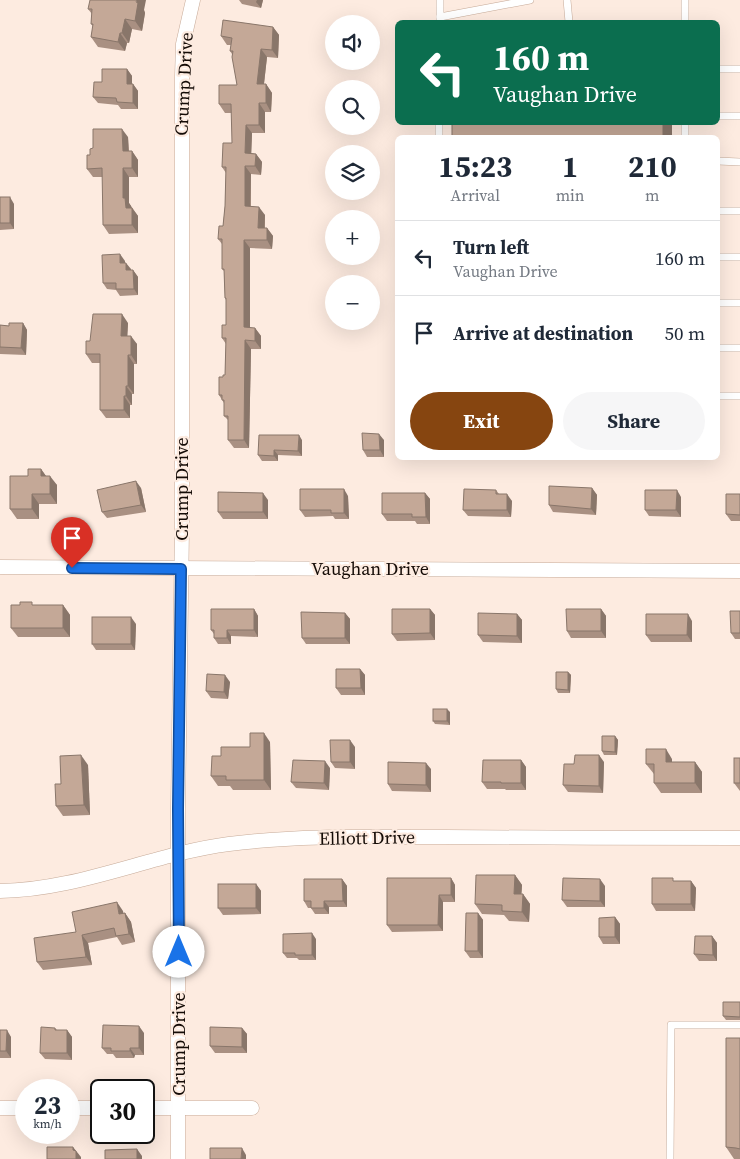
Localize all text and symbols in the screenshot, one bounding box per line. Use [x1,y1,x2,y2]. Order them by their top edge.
map controls [325,15,380,330]
button: sound [325,15,380,70]
street label: Crump Drive [168,32,199,136]
text: 160 m [493,34,589,82]
icon: left [410,40,475,105]
text: Vaughan Drive [493,79,637,109]
button: search [325,80,380,135]
button: layers [325,145,380,200]
text: 15:23 [438,146,512,187]
text: 1 [562,146,578,187]
text: 210 [628,146,677,187]
text: Arrival [451,184,500,206]
text: min [556,184,585,206]
text: m [645,184,659,206]
button: + [325,210,380,265]
text: Turn left [453,234,529,260]
icon: left [410,244,438,272]
text: 160 m [655,245,705,271]
text: Vaughan Drive [453,260,558,282]
button: − [325,275,380,330]
icon: arrive [410,319,438,347]
text: Arrive at destination [453,320,633,346]
text: 50 m [664,320,705,346]
button: Exit [410,392,553,450]
button: Share [563,392,705,450]
street label: Crump Drive [169,437,194,541]
pin [51,517,93,568]
icon: arrive [58,524,86,552]
street label: Vaughan Drive [311,556,429,581]
street label: Elliott Drive [319,824,415,851]
position arrow [152,925,204,977]
street label: Crump Drive [166,992,191,1096]
speed limit sign: 30 [90,1079,155,1144]
text: 23 [34,1088,61,1122]
text: km/h [33,1116,62,1132]

